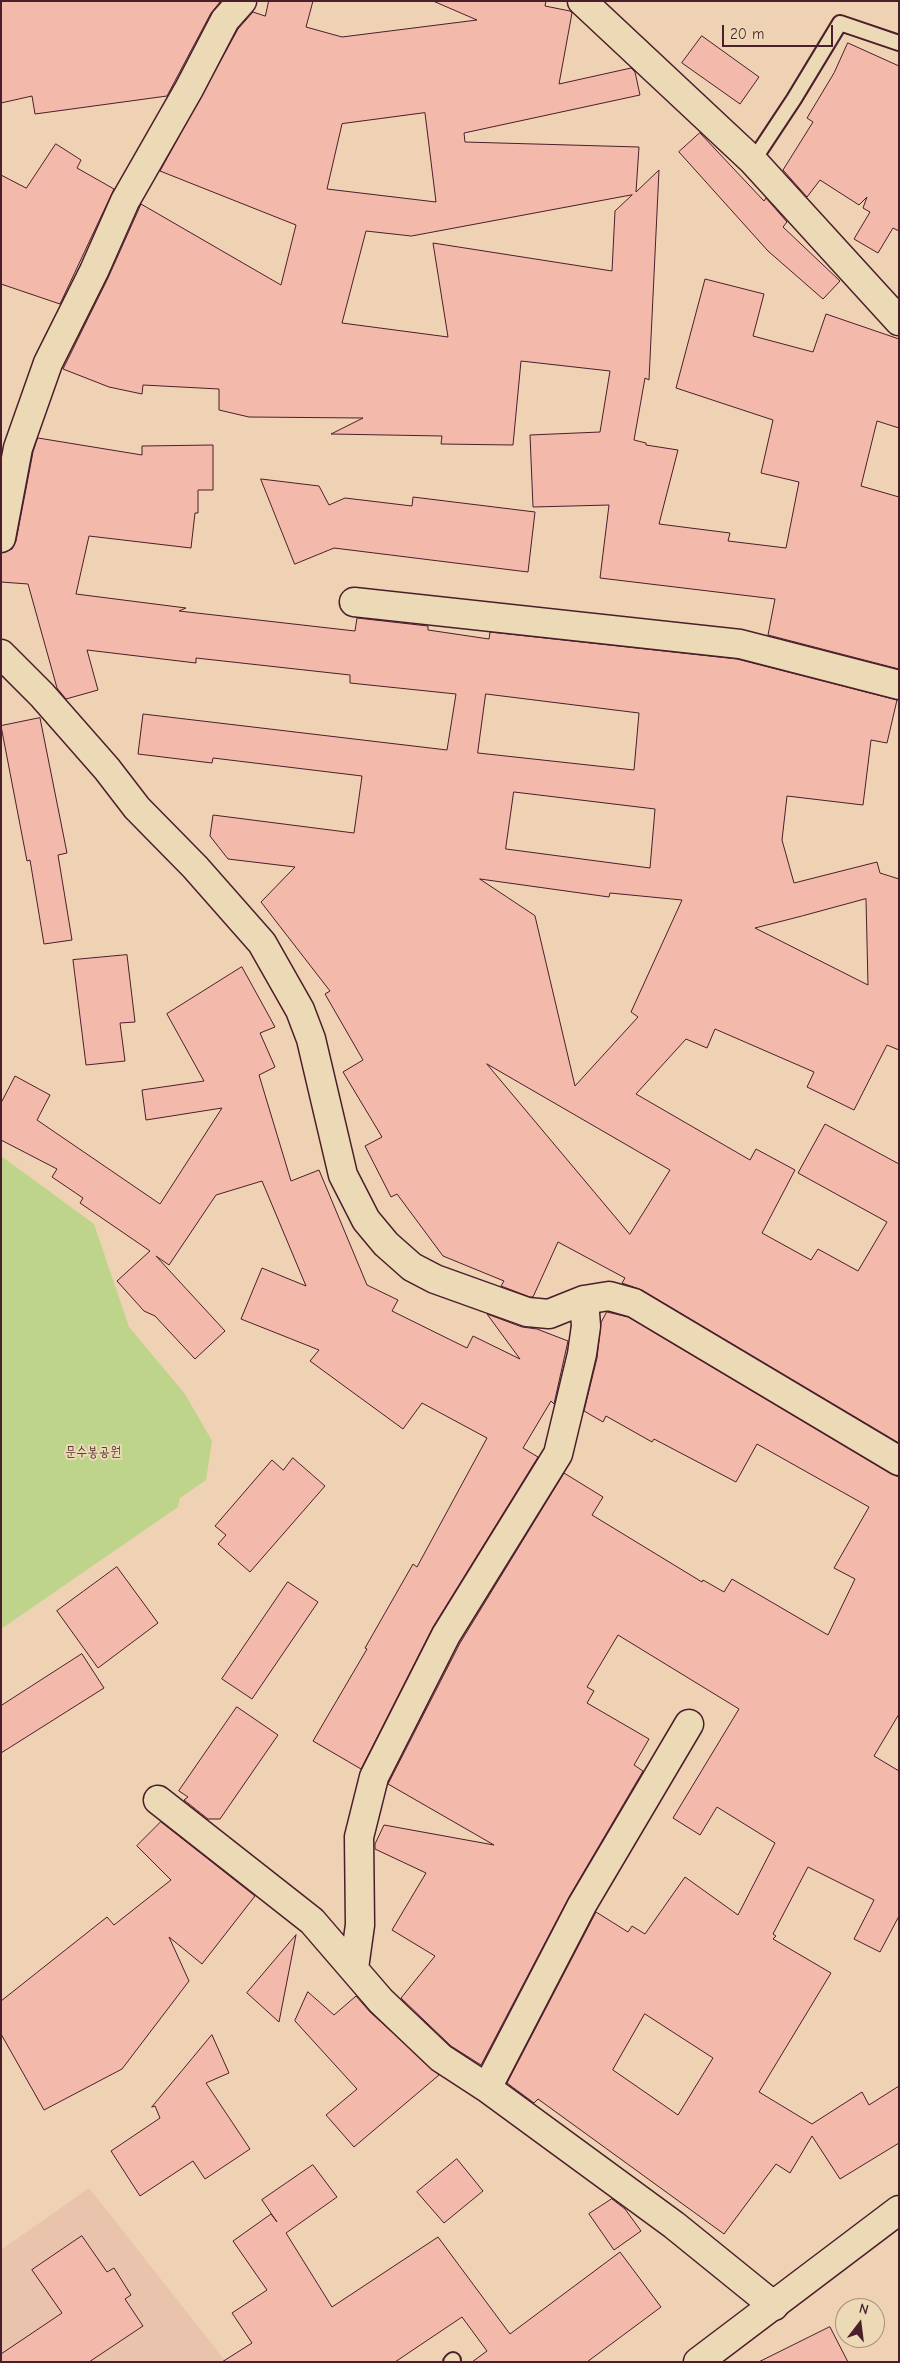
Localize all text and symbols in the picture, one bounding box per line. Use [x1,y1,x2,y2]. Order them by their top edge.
scale bar [725,15,836,47]
text: 20 m [730,25,764,43]
park label: 문수봉공원 [65,1444,121,1460]
north arrow [835,2298,885,2348]
text: N [857,2300,870,2318]

